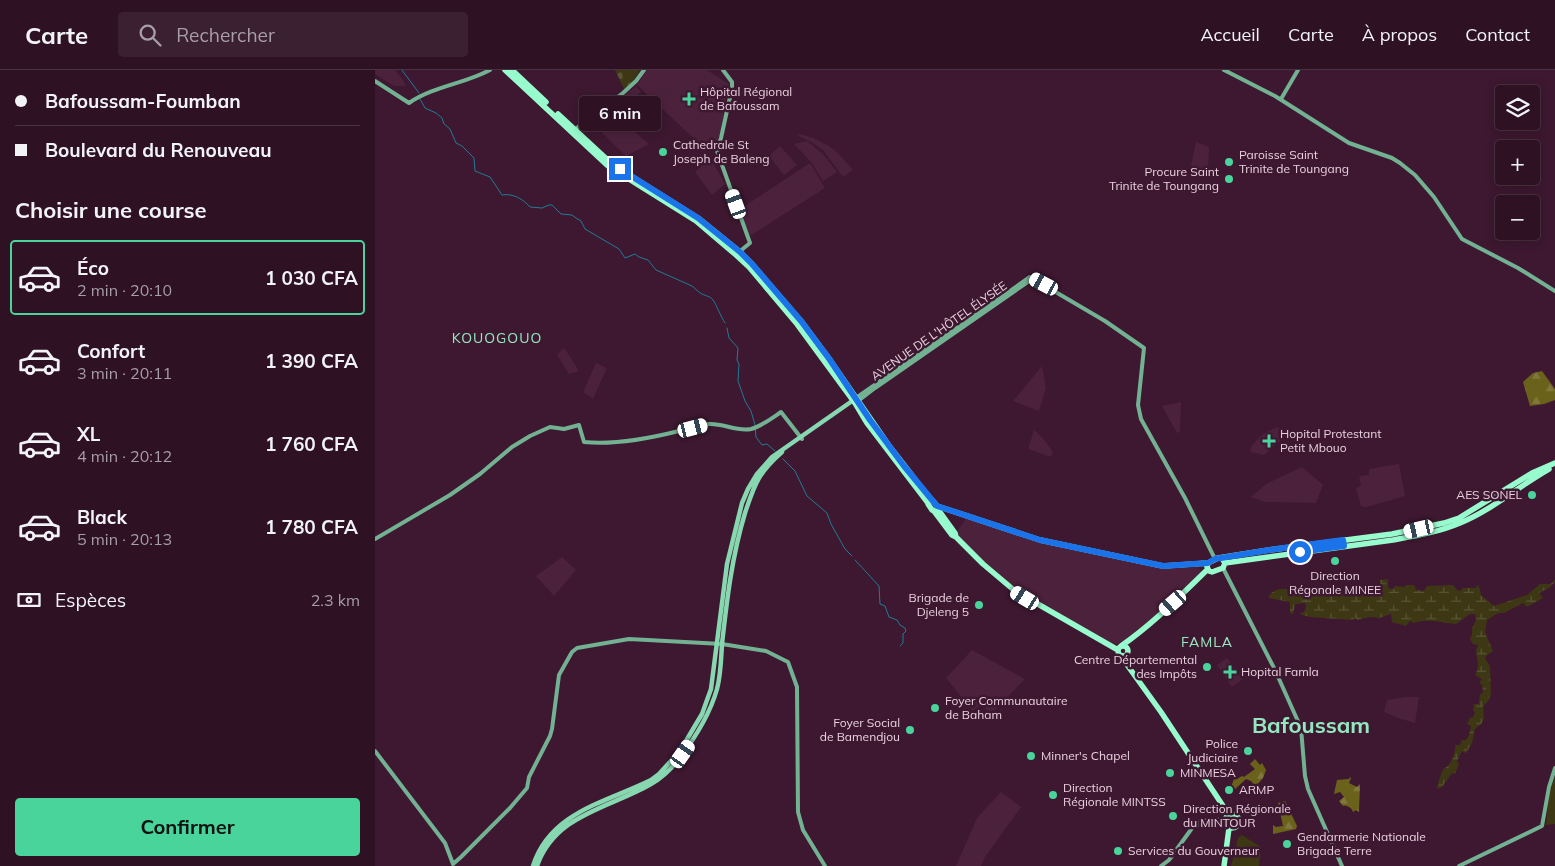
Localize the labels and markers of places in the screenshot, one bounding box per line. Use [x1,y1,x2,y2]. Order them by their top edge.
place label: Hôpital Régional de Bafoussam [700,84,792,113]
marker: Hôpital Régional de Bafoussam [682,92,696,106]
place label: Cathedrale St Joseph de Baleng [673,137,770,166]
marker: Cathedrale St Joseph de Baleng [657,146,669,158]
place label: Paroisse Saint Trinite de Toungang [1239,147,1349,176]
marker: Paroisse Saint Trinite de Toungang [1223,156,1235,168]
place label: Procure Saint Trinite de Toungang [1109,164,1219,193]
marker: Procure Saint Trinite de Toungang [1223,173,1235,185]
place label: Hopital Protestant Petit Mbouo [1280,426,1381,455]
marker: Hopital Protestant Petit Mbouo [1262,434,1276,448]
place label: AES SONEL [1456,487,1522,502]
marker: AES SONEL [1526,489,1538,501]
marker: Direction Régonale MINEE [1329,555,1341,567]
place label: Direction Régonale MINEE [1289,568,1381,597]
place label: Brigade de Djeleng 5 [909,590,969,619]
marker: Brigade de Djeleng 5 [973,599,985,611]
place label: Centre Départemental des Impôts [1074,652,1197,681]
marker: Centre Départemental des Impôts [1201,661,1213,673]
place label: Hopital Famla [1241,664,1319,679]
marker: Hopital Famla [1223,665,1237,679]
place label: Foyer Communautaire de Baham [945,693,1067,722]
marker: Foyer Communautaire de Baham [929,702,941,714]
place label: Foyer Social de Bamendjou [820,715,900,744]
marker: Foyer Social de Bamendjou [904,724,916,736]
place label: Police Judiciaire [1187,736,1238,765]
marker: Police Judiciaire [1242,745,1254,757]
place label: Minner's Chapel [1041,748,1130,763]
marker: Minner's Chapel [1025,750,1037,762]
place label: MINMESA [1180,765,1236,780]
marker: MINMESA [1164,767,1176,779]
place label: Direction Régionale MINTSS [1063,780,1166,809]
place label: ARMP [1239,782,1274,797]
marker: ARMP [1223,784,1235,796]
marker: Direction Régionale MINTSS [1047,789,1059,801]
place label: Direction Régionale du MINTOUR [1183,801,1291,830]
marker: Direction Régionale du MINTOUR [1167,810,1179,822]
place label: Gendarmerie Nationale Brigade Terre [1297,829,1426,858]
marker: Gendarmerie Nationale Brigade Terre [1281,838,1293,850]
place label: Services du Gouverneur [1128,843,1260,858]
marker: Services du Gouverneur [1112,845,1124,857]

